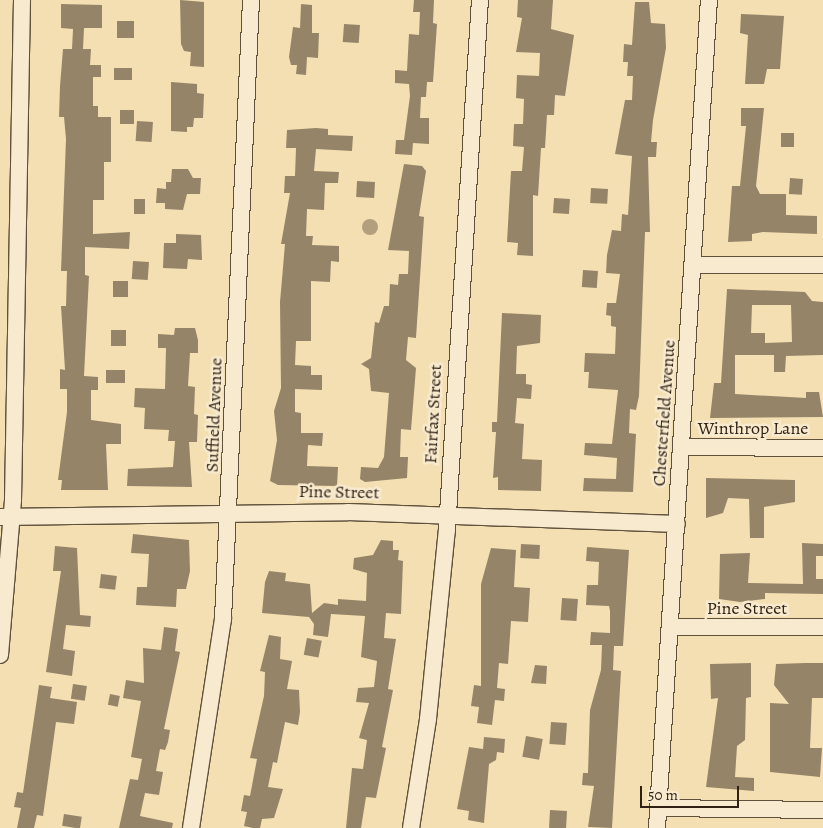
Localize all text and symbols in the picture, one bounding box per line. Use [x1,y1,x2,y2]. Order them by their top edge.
street label: Chesterfield Avenue [648,339,680,487]
street label: Suffield Avenue [201,357,227,473]
street label: Fairfax Street [420,364,446,464]
street label: Winthrop Lane [698,417,808,439]
street label: Pine Street [299,480,379,504]
street label: Pine Street [707,597,787,619]
scale bar [643,776,742,808]
text: 50 m [648,785,678,805]

